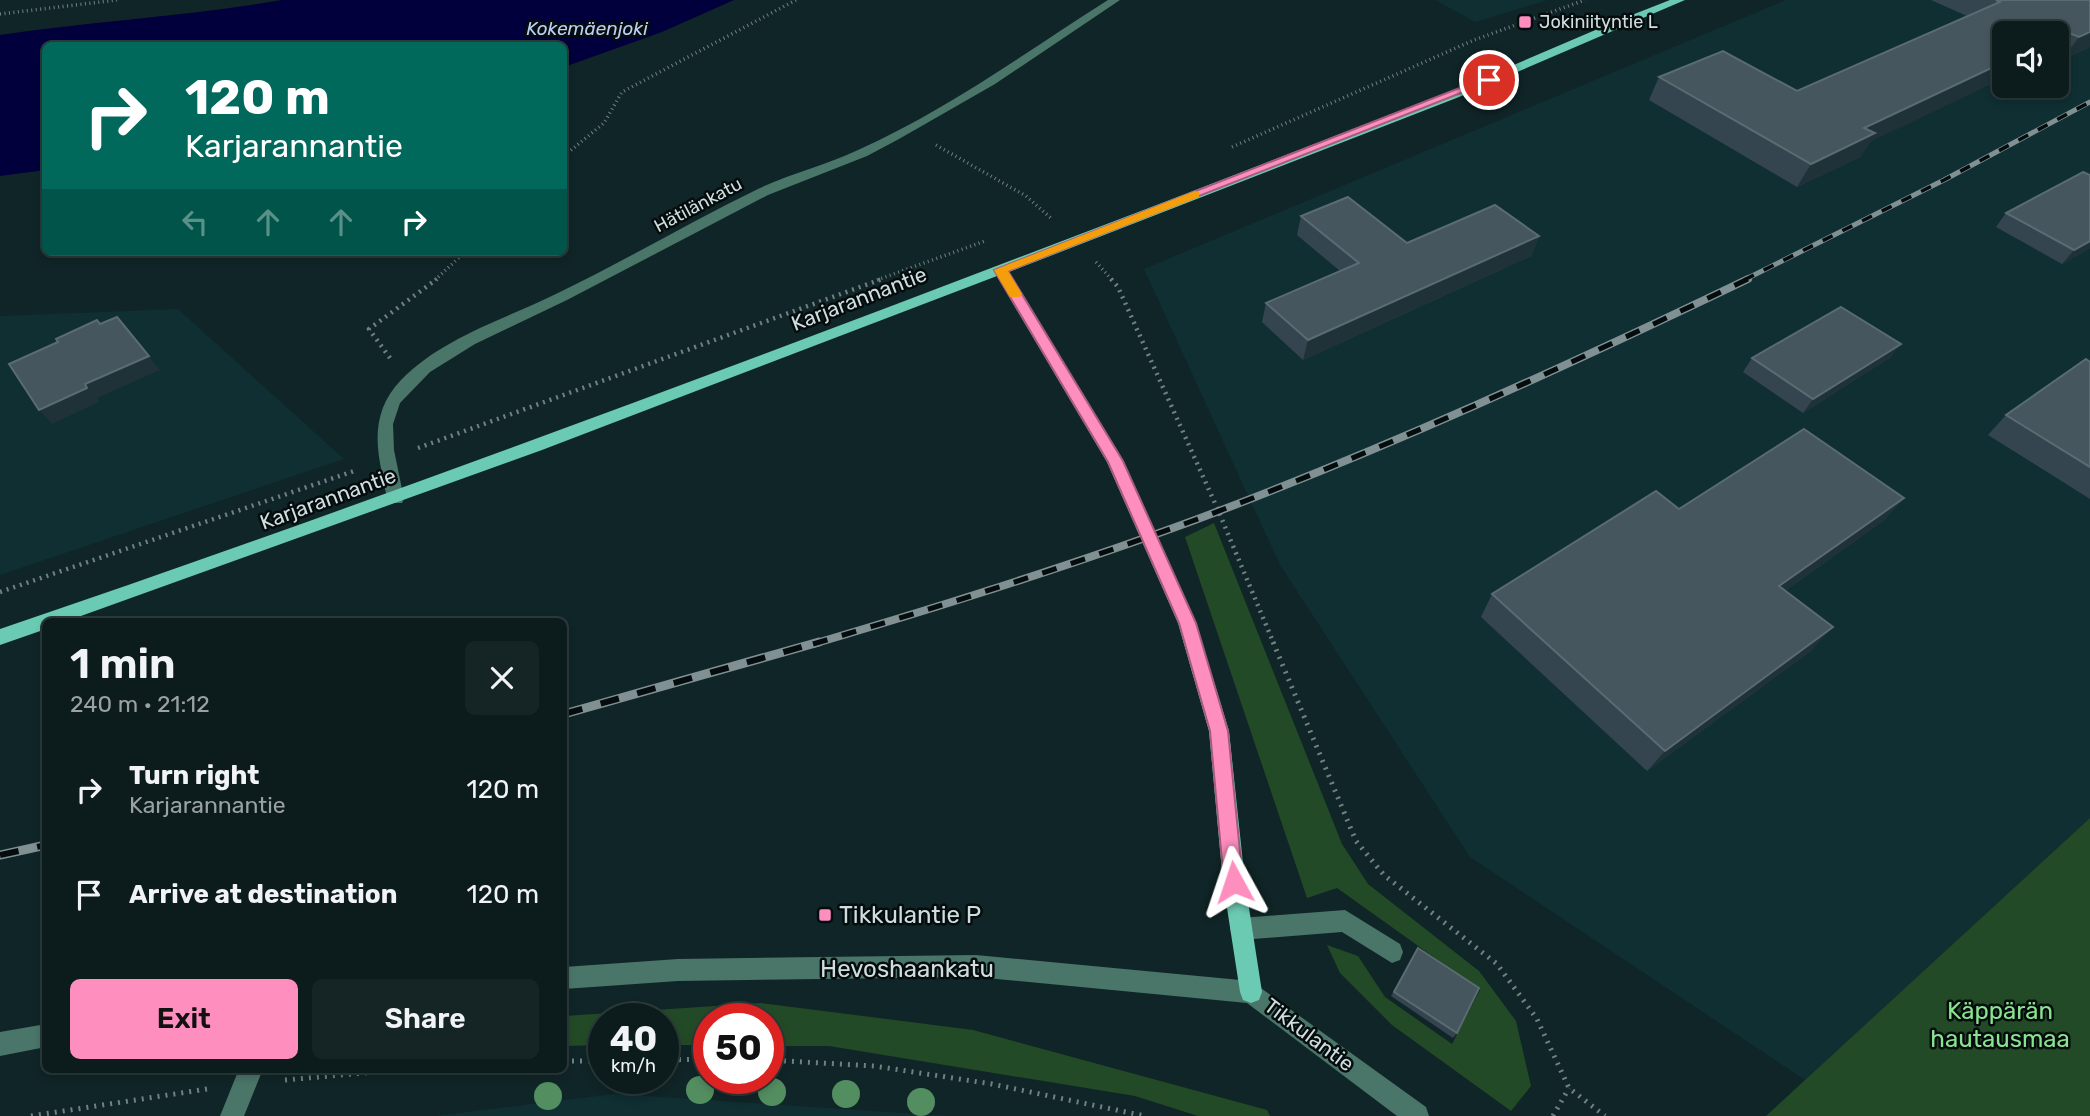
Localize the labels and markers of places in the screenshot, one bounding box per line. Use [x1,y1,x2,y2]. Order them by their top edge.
place label: Jokiniityntie L [1539,11,1658,33]
marker: Jokiniityntie L [1517,14,1533,30]
pin [1459,50,1519,110]
place label: Tikkulantie P [839,901,981,929]
marker: Tikkulantie P [817,907,833,923]

